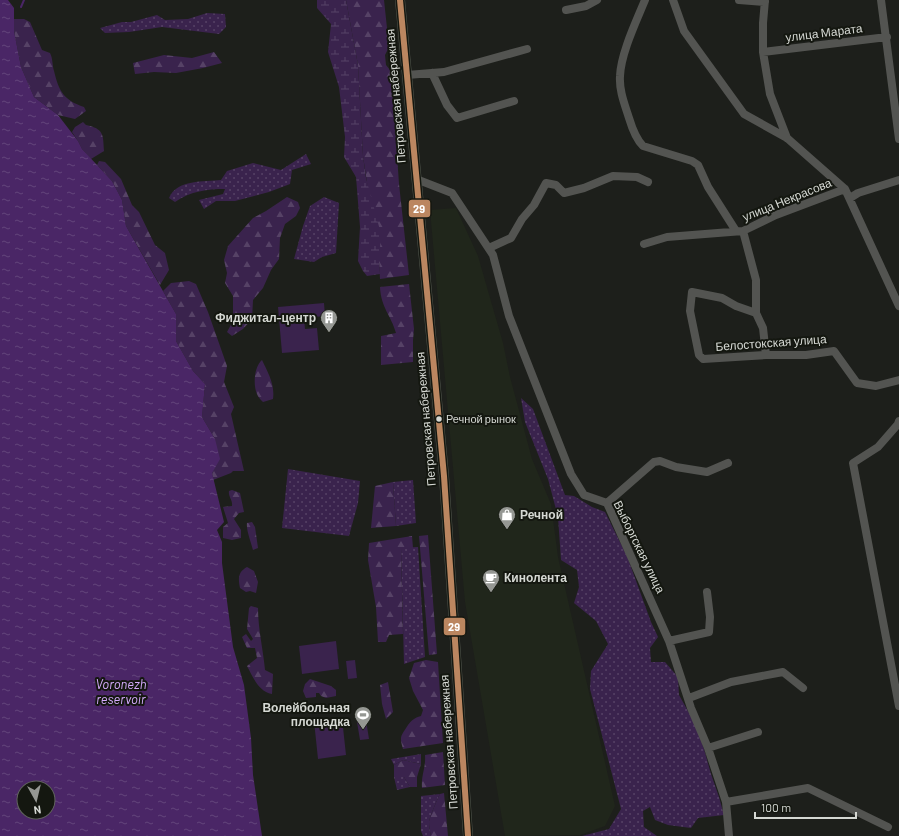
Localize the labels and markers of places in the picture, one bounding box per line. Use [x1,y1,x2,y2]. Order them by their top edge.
building icon: Фиджитал-центр [319,308,339,333]
place label: Фиджитал-центр [215,310,316,325]
place label: Речной рынок [446,412,516,425]
marker: Речной рынок [434,414,444,424]
shop icon: Речной [497,505,517,530]
place label: Речной [520,507,563,521]
cafe icon: Кинолента [481,568,501,593]
place label: Кинолента [504,570,567,584]
place label: Волейбольная площадка [262,700,350,729]
sports icon: Волейбольная площадка [353,705,373,730]

